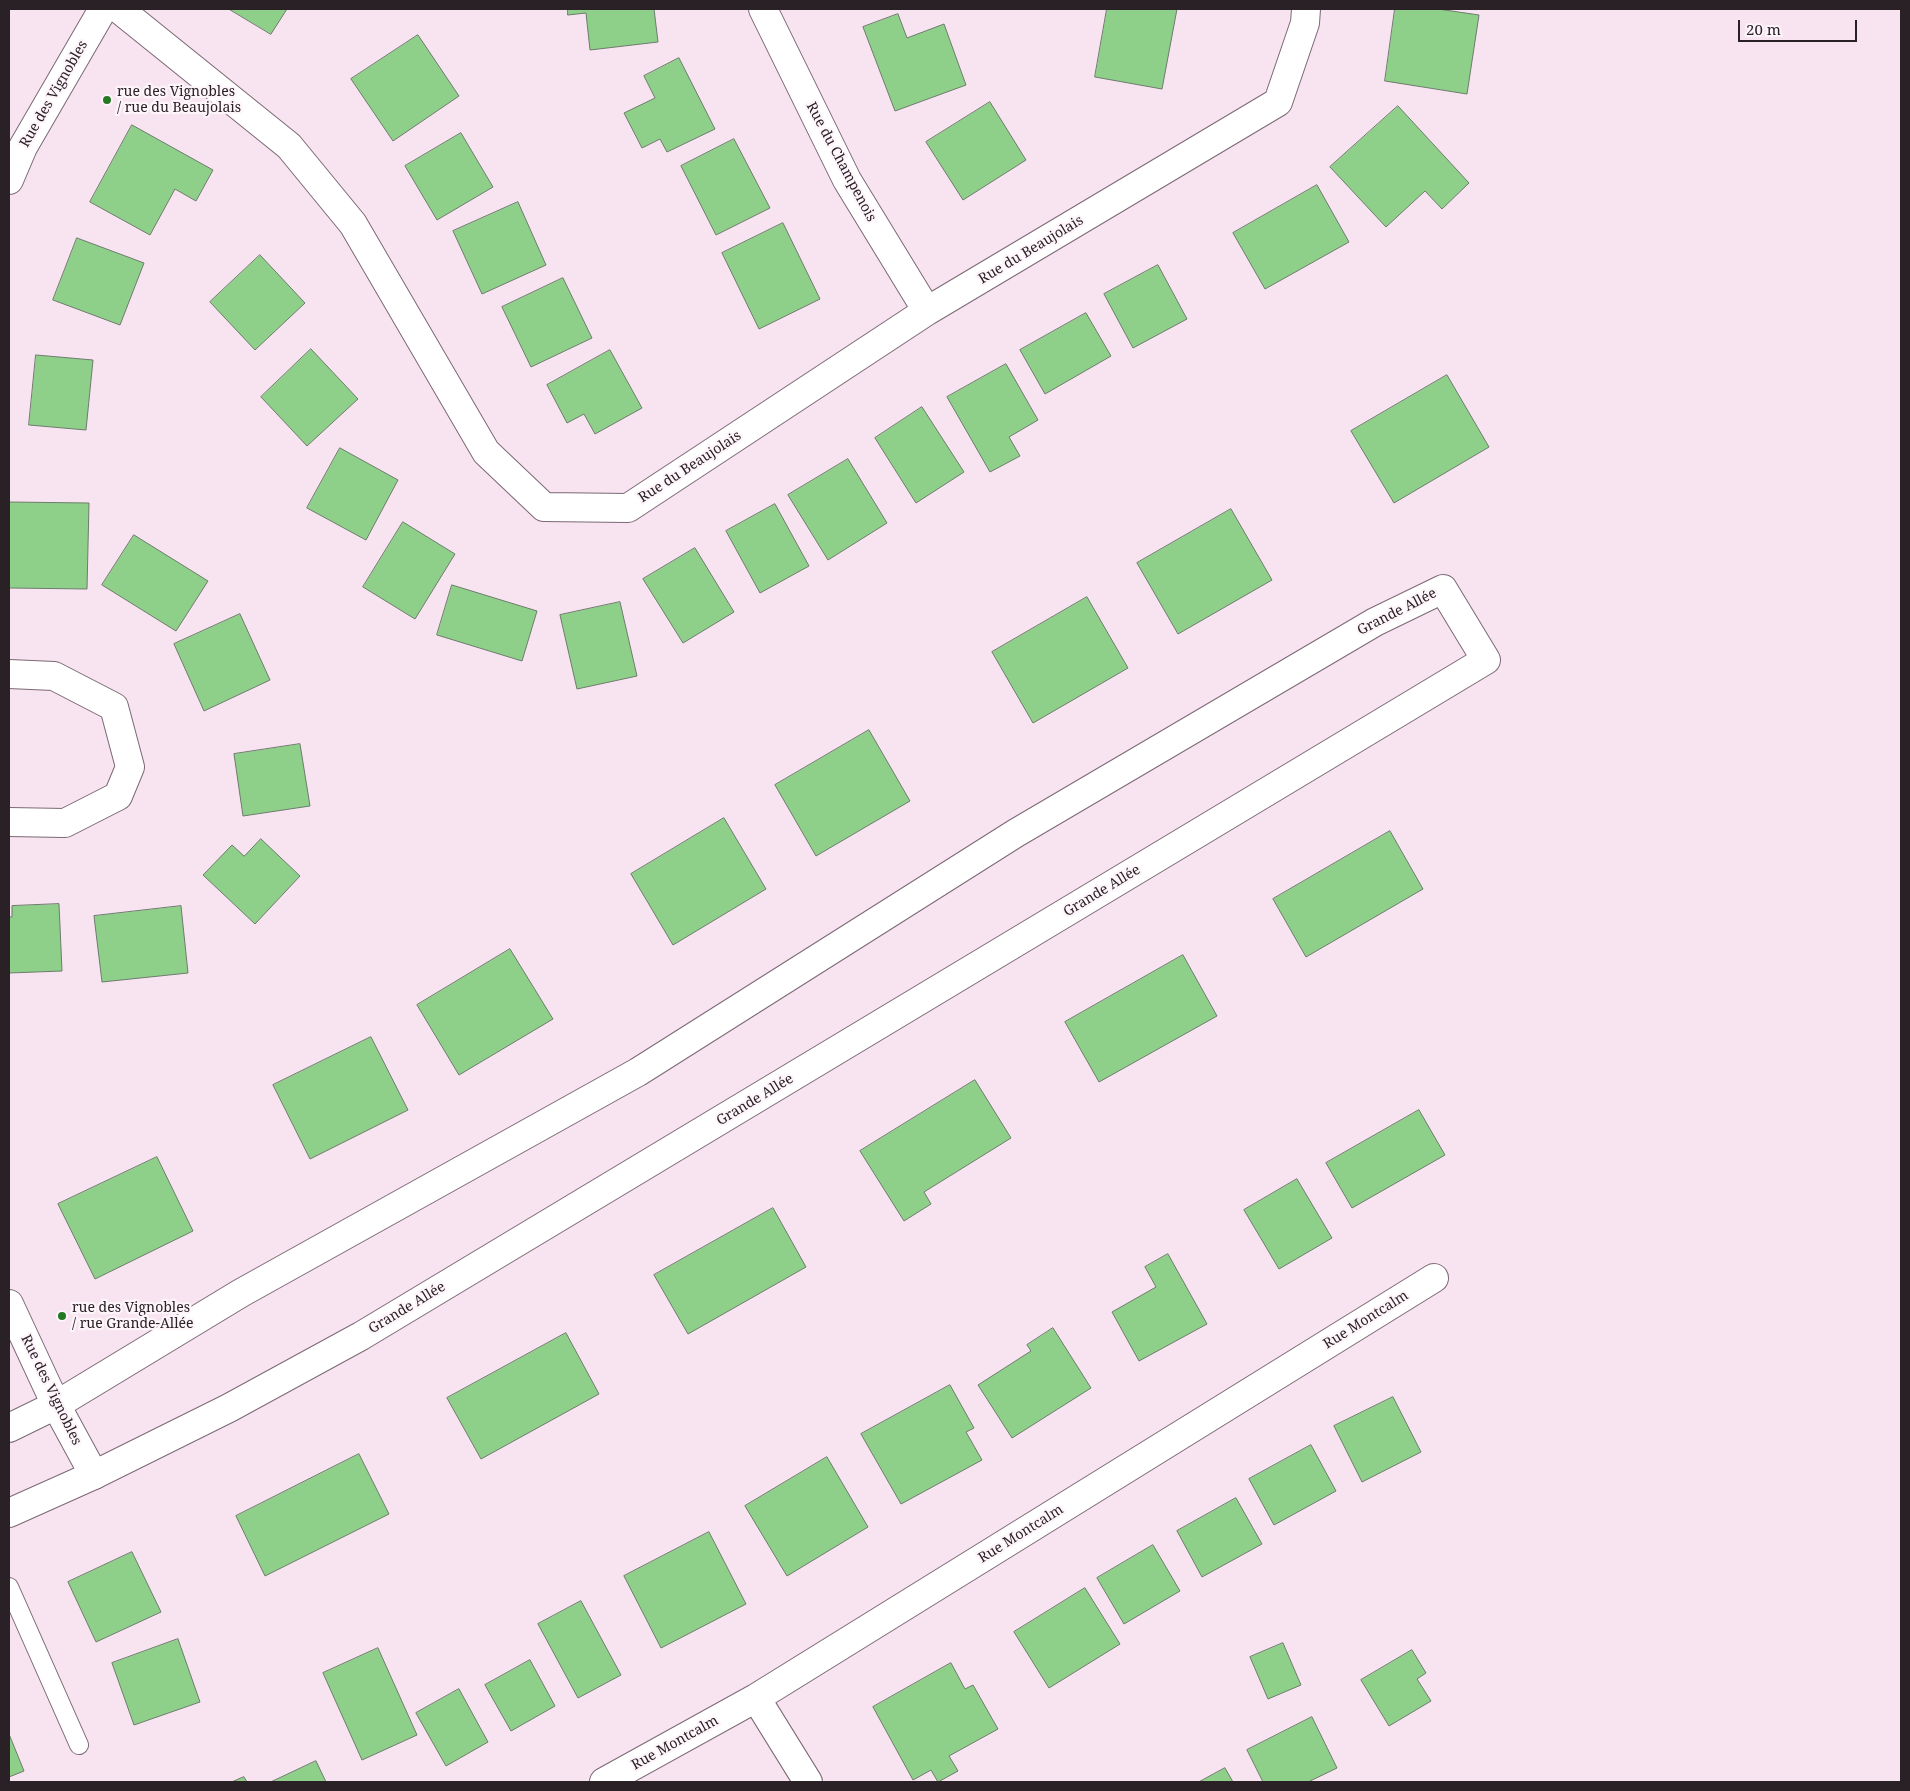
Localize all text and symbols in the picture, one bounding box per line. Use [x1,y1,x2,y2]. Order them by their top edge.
scale bar [1740,10,1859,42]
text: 20 m [1746,19,1781,39]
street label: Rue des Vignobles [17,38,91,150]
place label: rue des Vignobles / rue du Beaujolais [117,84,241,116]
marker: rue des Vignobles / rue du Beaujolais [101,94,113,106]
street label: Rue du Champenois [802,99,880,225]
street label: Rue du Beaujolais [976,212,1086,288]
street label: Rue du Beaujolais [636,428,744,506]
street label: Grande Allée [1355,585,1439,639]
street label: Grande Allée [1061,862,1143,920]
street label: Grande Allée [714,1071,796,1129]
street label: Grande Allée [366,1279,448,1337]
street label: Rue Montcalm [1321,1287,1411,1353]
place label: rue des Vignobles / rue Grande-Allée [72,1300,193,1332]
marker: rue des Vignobles / rue Grande-Allée [56,1310,68,1322]
street label: Rue des Vignobles [17,1332,85,1448]
street label: Rue Montcalm [976,1501,1066,1567]
street label: Rue Montcalm [629,1712,721,1774]

